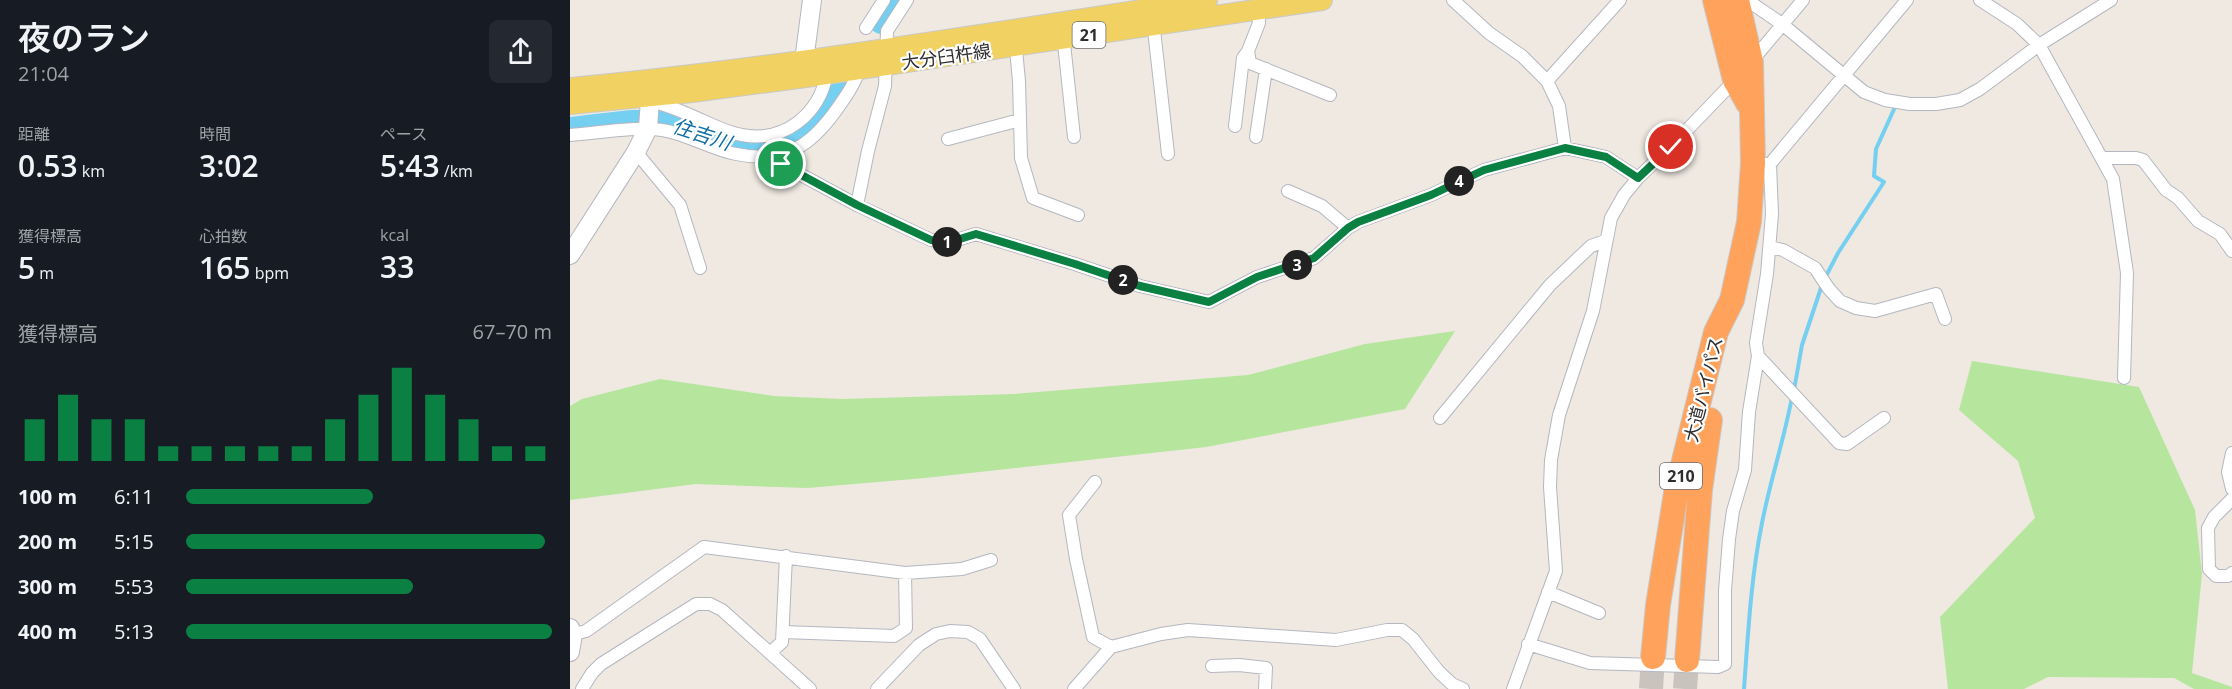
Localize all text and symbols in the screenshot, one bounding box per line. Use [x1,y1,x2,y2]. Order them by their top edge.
text: 夜のラン [18,15,150,60]
button: share [489,20,552,83]
road number: 21 [1072,22,1106,48]
street label: 大分臼杵線 [900,38,992,74]
text: 21:04 [18,60,69,87]
water label: 住吉川 [669,112,737,157]
pin [1645,121,1696,172]
text: 距離 [18,123,50,145]
text: 時間 [199,123,231,145]
text: ペース [380,123,427,145]
icon: check [1654,130,1687,163]
pin [755,138,806,189]
text: 0.53 [18,145,78,186]
text: 3:02 [199,145,259,186]
text: 5:43 [380,145,440,186]
icon: arrive [764,147,797,180]
text: km [78,160,105,182]
text: /km [440,160,473,182]
pin: 4 [1444,166,1474,196]
text: 4 [1454,170,1464,192]
text: kcal [380,224,409,246]
text: 獲得標高 [18,225,82,247]
text: 心拍数 [199,225,247,247]
pin: 1 [932,227,962,257]
text: 1 [942,231,952,253]
text: 33 [380,246,414,287]
text: 5 [18,247,35,288]
text: 165 [199,247,250,288]
pin: 3 [1282,250,1312,280]
text: 3 [1292,254,1302,276]
text: m [35,262,54,284]
text: bpm [250,262,289,284]
pin: 2 [1108,265,1138,295]
text: 2 [1118,269,1128,291]
text: 67–70 m [473,318,552,345]
text: 獲得標高 [18,320,98,347]
street label: 大道バイパス [1678,334,1728,444]
road number: 210 [1660,463,1702,489]
text: 100 m [18,483,77,510]
text: 6:11 [114,483,154,510]
text: 200 m [18,528,77,555]
text: 5:15 [114,528,154,555]
text: 300 m [18,573,77,600]
text: 5:53 [114,573,154,600]
text: 400 m [18,618,77,645]
text: 5:13 [114,618,154,645]

